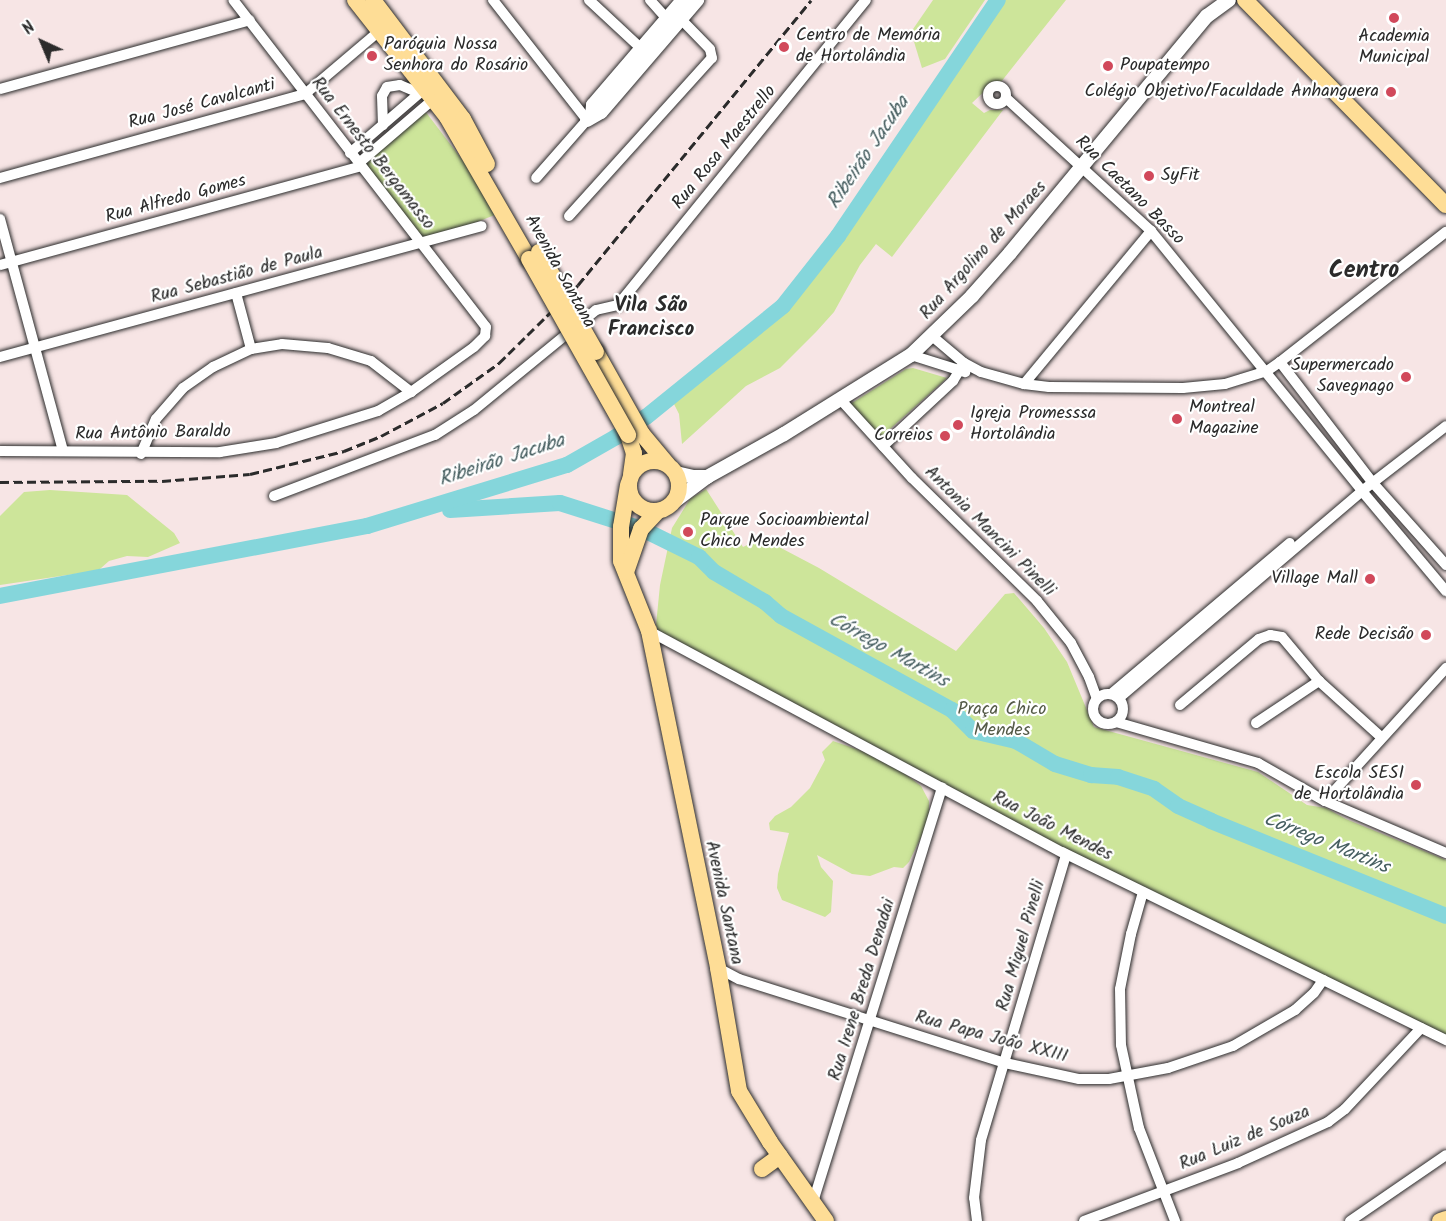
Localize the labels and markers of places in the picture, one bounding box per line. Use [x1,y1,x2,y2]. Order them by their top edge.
marker: Academia Municipal [1387,11,1401,25]
place label: Centro de Memória de Hortolândia [796,26,941,68]
place label: Academia Municipal [1358,27,1430,70]
place label: Paróquia Nossa Senhora do Rosário [384,35,528,78]
marker: Centro de Memória de Hortolândia [777,40,791,54]
marker: Paróquia Nossa Senhora do Rosário [365,49,379,63]
place label: Poupatempo [1120,55,1210,77]
marker: Poupatempo [1101,59,1115,73]
place label: Colégio Objetivo/Faculdade Anhanguera [1084,81,1379,103]
marker: Colégio Objetivo/Faculdade Anhanguera [1384,85,1398,99]
place label: SyFit [1161,165,1200,187]
marker: SyFit [1142,169,1156,183]
place label: Supermercado Savegnago [1291,356,1394,398]
marker: Supermercado Savegnago [1399,370,1413,384]
place label: Montreal Magazine [1189,398,1259,440]
place label: Igreja Promesssa Hortolândia [970,404,1096,446]
marker: Montreal Magazine [1170,412,1184,426]
marker: Igreja Promesssa Hortolândia [951,418,965,432]
place label: Correios [874,425,933,447]
marker: Correios [938,429,952,443]
place label: Parque Socioambiental Chico Mendes [700,511,869,554]
marker: Parque Socioambiental Chico Mendes [681,525,695,539]
place label: Village Mall [1272,568,1358,590]
marker: Village Mall [1363,572,1377,586]
place label: Rede Decisão [1315,624,1414,646]
marker: Rede Decisão [1419,628,1433,642]
place label: Escola SESI de Hortolândia [1294,764,1404,806]
marker: Escola SESI de Hortolândia [1409,778,1423,792]

